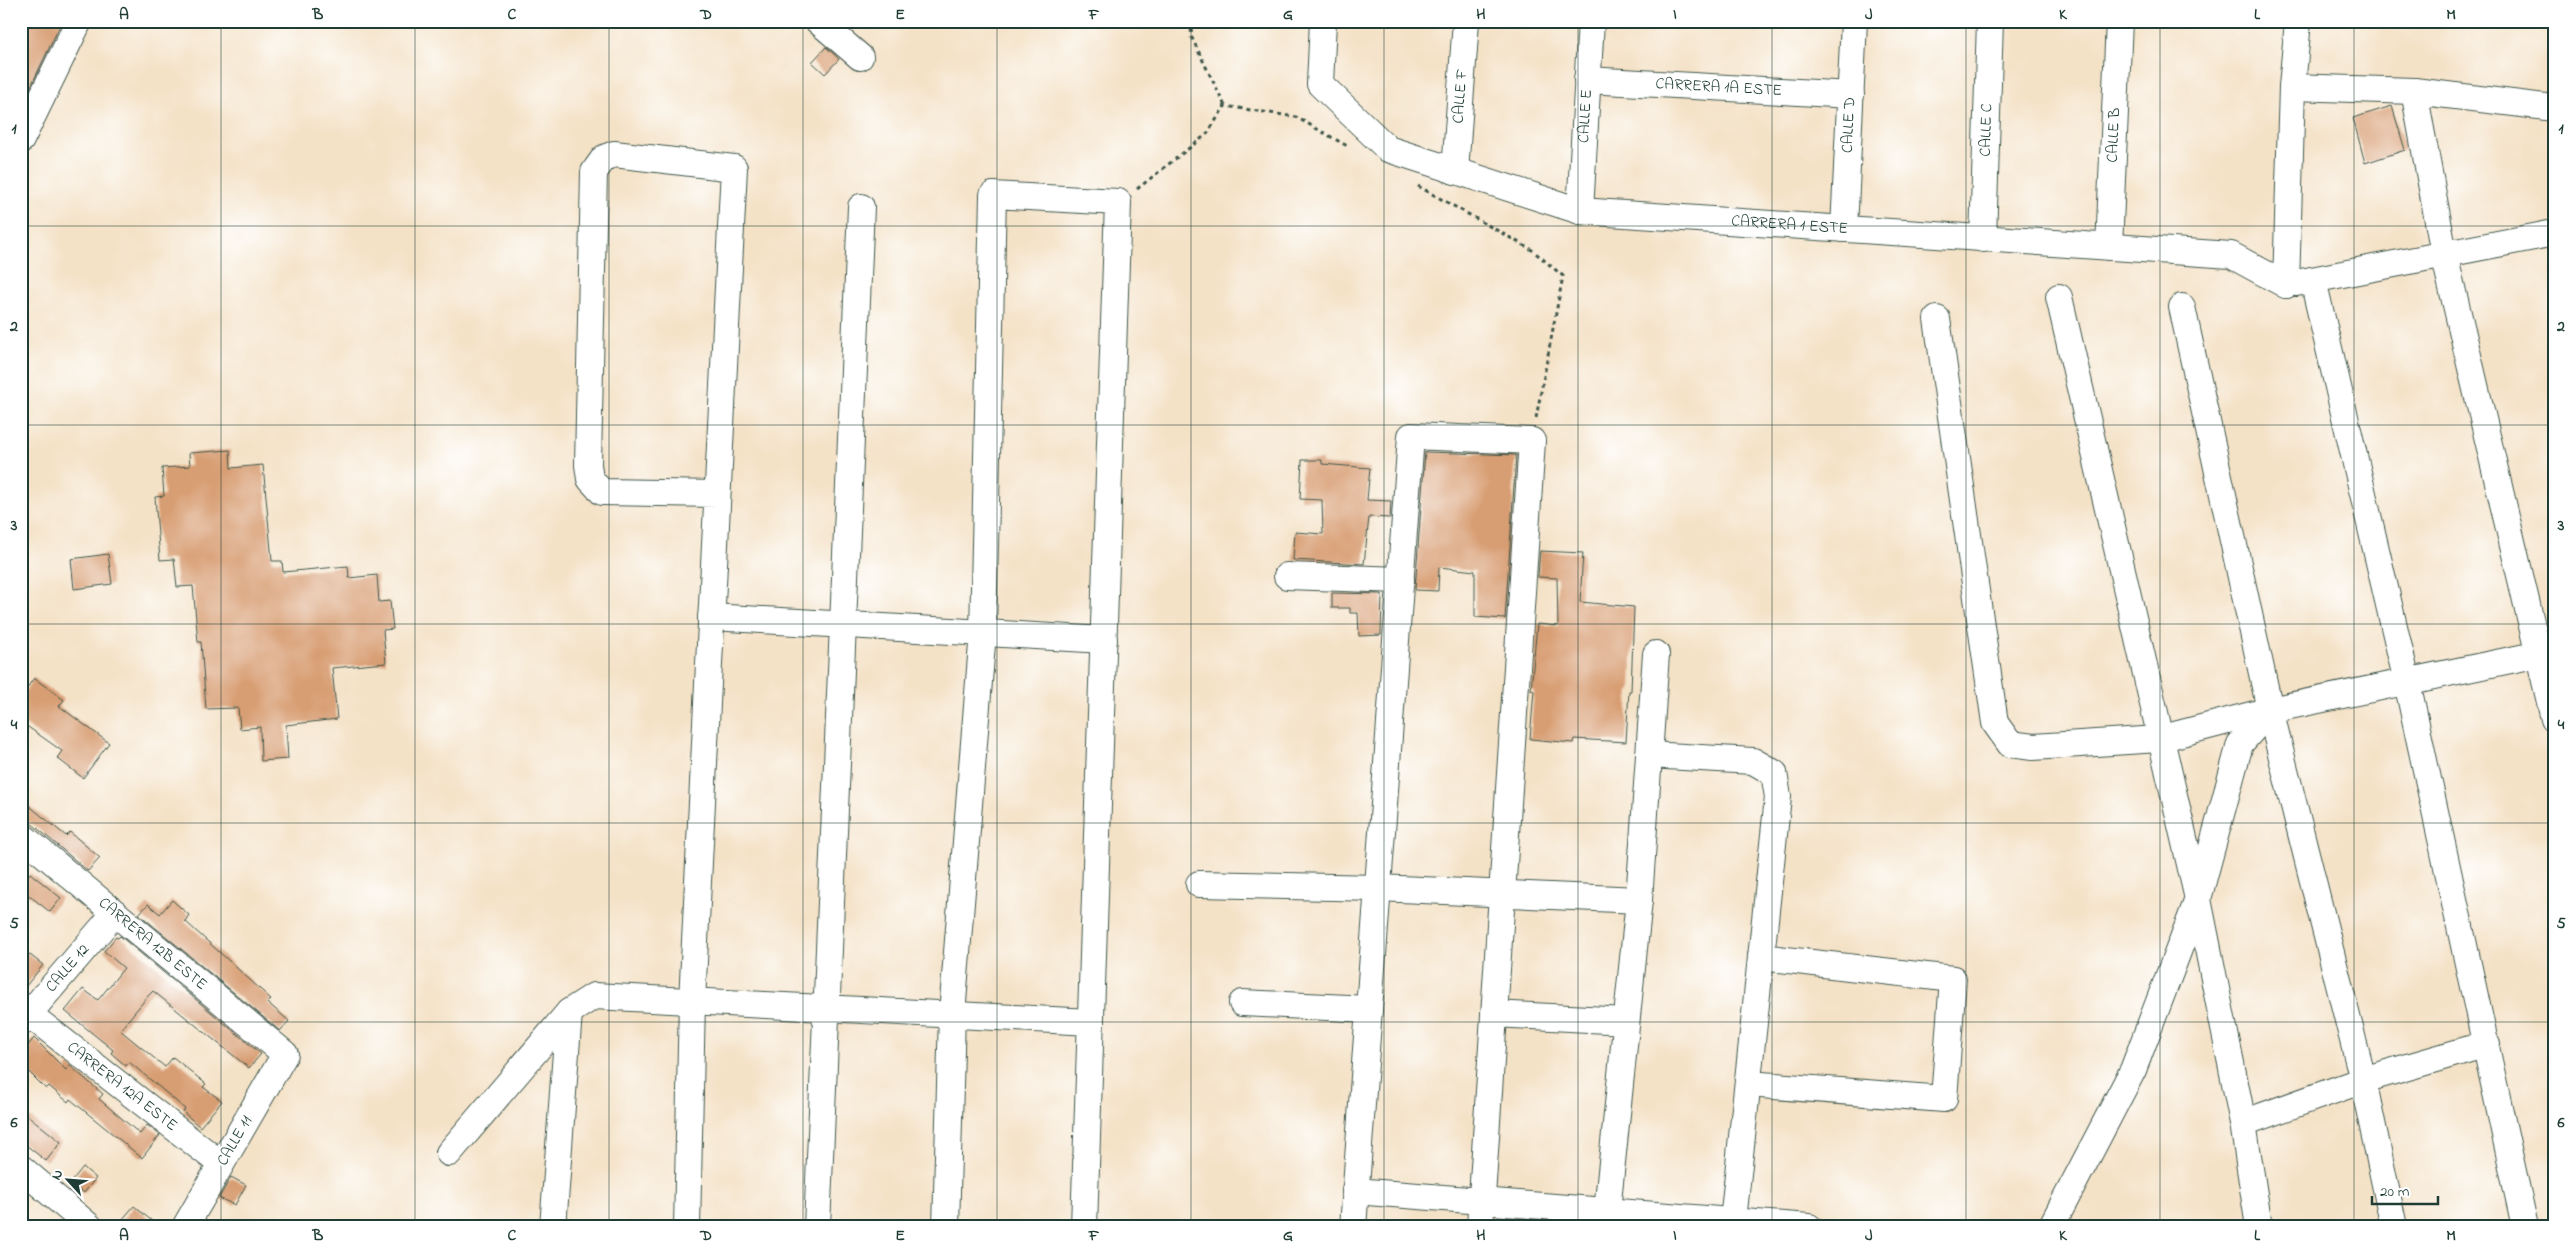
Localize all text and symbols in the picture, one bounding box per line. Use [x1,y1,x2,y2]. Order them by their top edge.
text: A [119,3,129,27]
text: B [312,3,324,27]
text: C [508,3,517,27]
text: D [699,3,712,27]
text: E [895,3,905,27]
text: F [1088,3,1100,27]
text: G [1283,3,1293,27]
text: H [1476,3,1486,27]
text: I [1673,3,1677,27]
text: J [1865,3,1873,27]
text: K [2059,3,2068,27]
text: L [2254,3,2261,27]
text: M [2446,3,2456,27]
street label: CALLE F [1447,67,1474,124]
street label: CARRERA 1A ESTE [1655,72,1783,103]
street label: CALLE E [1572,89,1599,144]
street label: CALLE D [1836,97,1862,154]
street label: CALLE C [1974,103,1999,157]
street label: CALLE B [2101,107,2127,163]
text: 1 [11,117,17,141]
text: 1 [2558,117,2564,141]
street label: CARRERA 1 ESTE [1731,209,1849,241]
text: 2 [9,315,18,339]
text: 2 [2556,315,2565,339]
text: 3 [10,514,18,538]
text: 3 [2557,514,2565,538]
text: 4 [10,713,18,737]
text: 4 [2557,713,2565,737]
street label: CARRERA 12B ESTE [93,892,212,997]
text: 5 [9,912,19,936]
text: 5 [2556,912,2566,936]
street label: CALLE 12 [40,939,96,998]
street label: CARRERA 12A ESTE [61,1036,182,1138]
text: 6 [9,1111,18,1135]
street label: CALLE 11 [211,1111,259,1171]
text: 6 [2556,1111,2565,1135]
north arrow [42,1156,92,1206]
text: N [46,1166,69,1184]
scale bar [2372,1173,2439,1205]
text: 20 m [2380,1181,2410,1203]
text: A [119,1224,129,1248]
text: B [312,1224,324,1248]
text: C [508,1224,517,1248]
text: D [699,1224,712,1248]
text: E [895,1224,905,1248]
text: F [1088,1224,1100,1248]
text: G [1283,1224,1293,1248]
text: H [1476,1224,1486,1248]
text: I [1673,1224,1677,1248]
text: J [1865,1224,1873,1248]
text: K [2059,1224,2068,1248]
text: L [2254,1224,2261,1248]
text: M [2446,1224,2456,1248]

